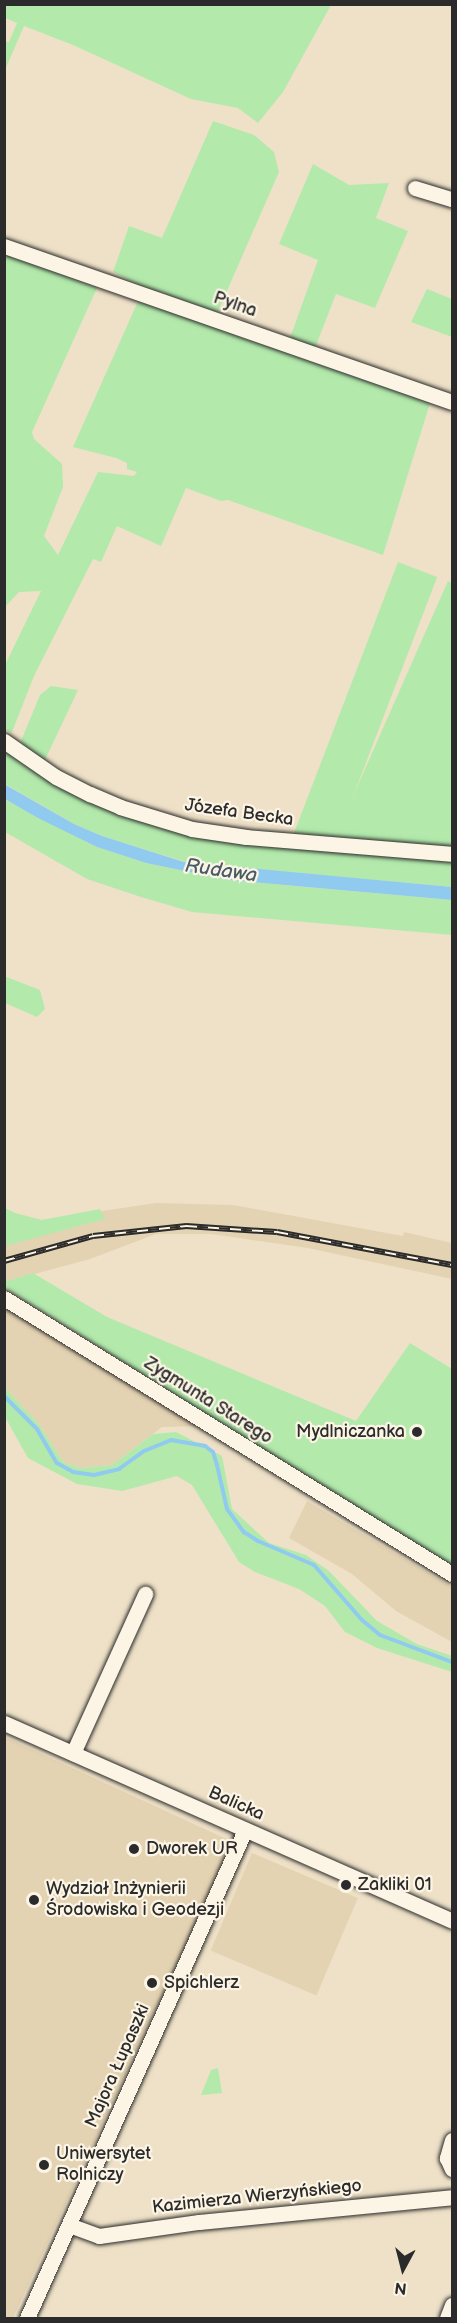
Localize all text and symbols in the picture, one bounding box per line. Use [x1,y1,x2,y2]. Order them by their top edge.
street label: Pylna [210,288,260,322]
street label: Józefa Becka [183,795,295,831]
water label: Rudawa [183,854,259,888]
street label: Zygmunta Starego [140,1353,276,1449]
place label: Mydlniczanka [296,1421,405,1443]
marker: Mydlniczanka [410,1425,424,1439]
street label: Balicka [205,1782,267,1826]
place label: Dworek UR [146,1838,238,1860]
marker: Dworek UR [127,1842,141,1856]
place label: Zakliki 01 [358,1874,432,1896]
marker: Zakliki 01 [339,1878,353,1892]
place label: Wydział Inżynierii Środowiska i Geodezji [46,1879,224,1922]
marker: Wydział Inżynierii Środowiska i Geodezji [27,1893,41,1907]
place label: Spichlerz [164,1972,239,1994]
marker: Spichlerz [145,1976,159,1990]
street label: Majora Łupaszki [81,2001,155,2131]
place label: Uniwersytet Rolniczy [56,2144,151,2186]
marker: Uniwersytet Rolniczy [37,2158,51,2172]
street label: Kazimierza Wierzyńskiego [151,2175,363,2219]
north arrow [373,2239,433,2299]
text: N [394,2277,408,2298]

